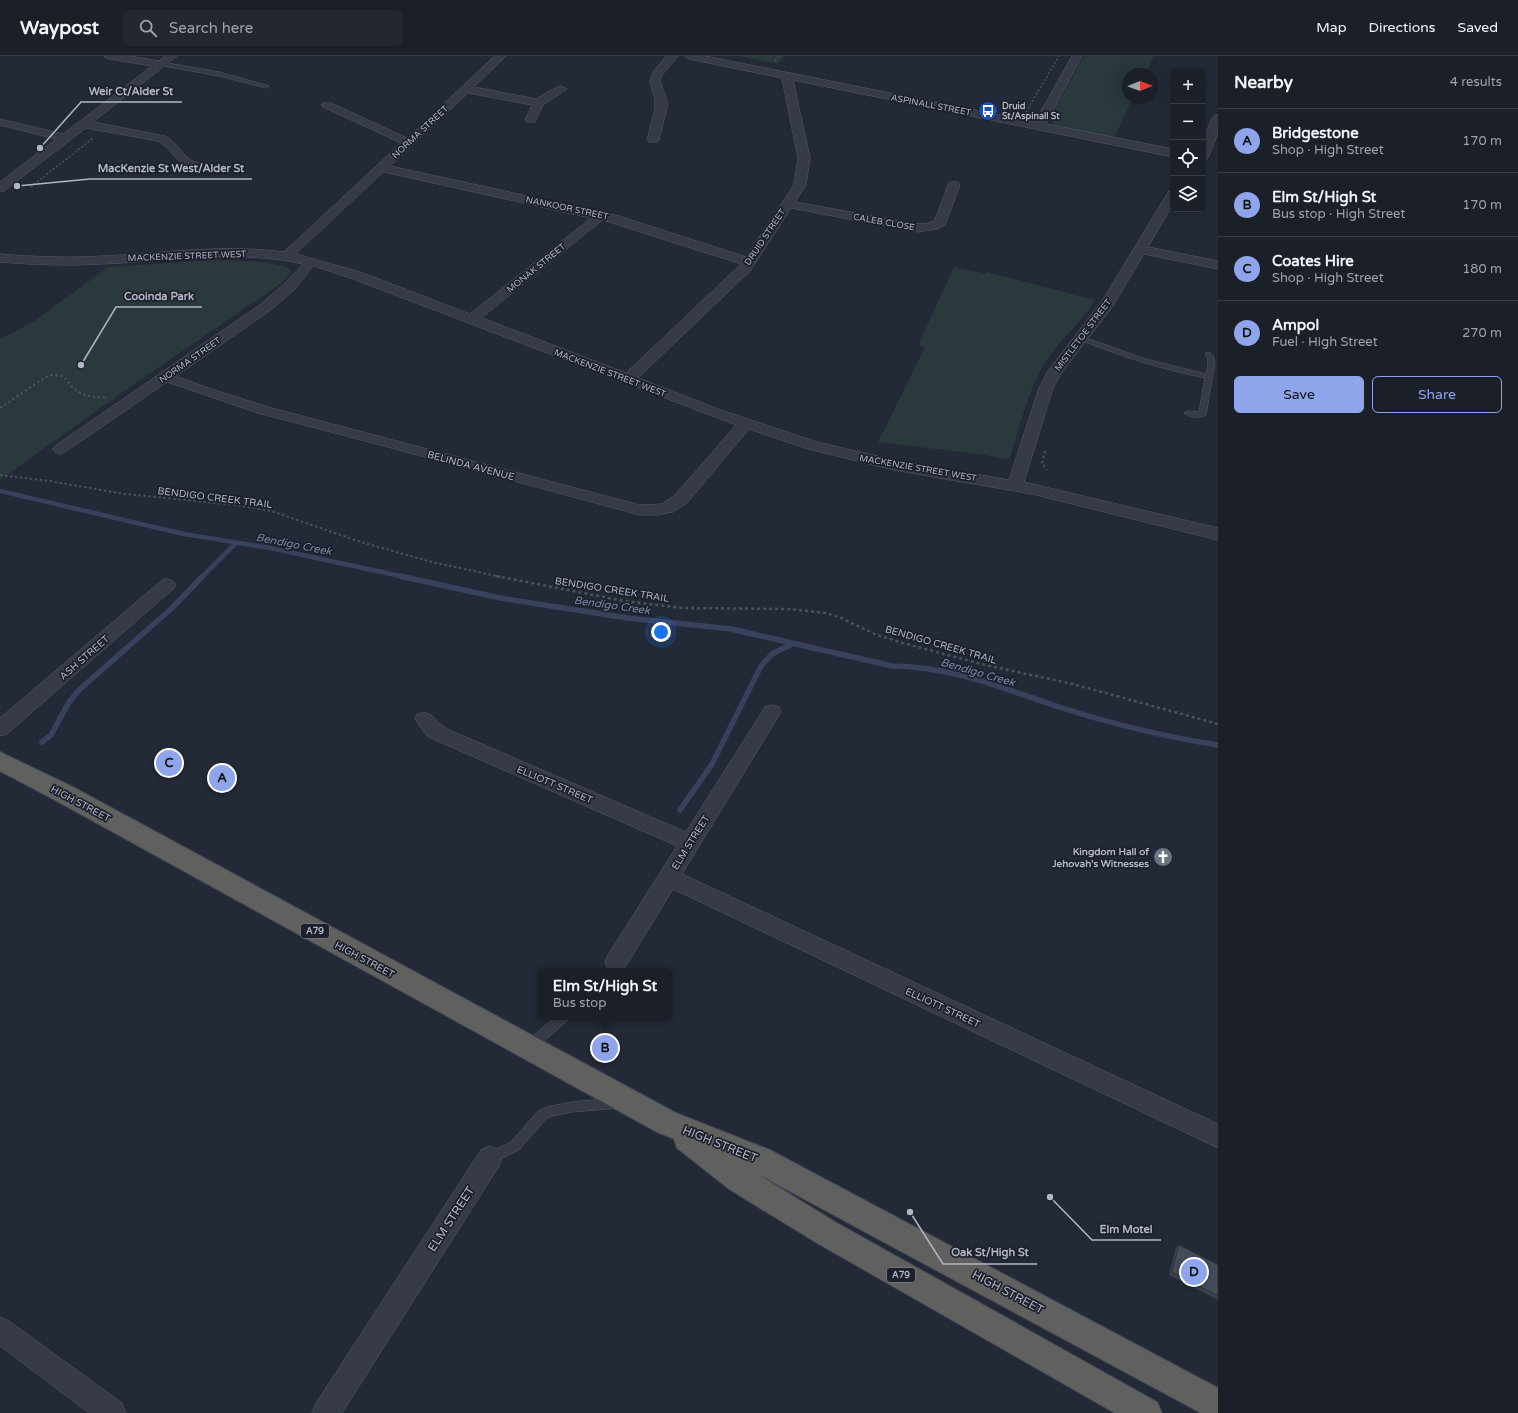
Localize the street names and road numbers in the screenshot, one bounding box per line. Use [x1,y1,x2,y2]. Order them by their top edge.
street label: ASPINALL STREET [890,92,973,119]
street label: NORMA STREET [390,103,451,161]
street label: NANKOOR STREET [524,194,610,223]
street label: DRUID STREET [742,207,789,268]
street label: CALEB CLOSE [852,212,916,233]
street label: MONAK STREET [505,241,568,295]
street label: MACKENZIE STREET WEST [127,249,247,264]
street label: MISTLETOE STREET [1053,297,1114,374]
street label: NORMA STREET [157,335,224,386]
street label: MACKENZIE STREET WEST [552,347,668,400]
street label: BELINDA AVENUE [426,449,516,483]
street label: MACKENZIE STREET WEST [858,453,978,484]
street label: BENDIGO CREEK TRAIL [157,485,273,511]
street label: BENDIGO CREEK TRAIL [554,575,670,605]
street label: BENDIGO CREEK TRAIL [884,623,998,667]
street label: ASH STREET [57,633,112,682]
street label: ELLIOTT STREET [515,764,594,806]
street label: HIGH STREET [49,783,112,825]
street label: ELM STREET [669,813,712,872]
road number: A79 [301,924,329,938]
street label: HIGH STREET [333,939,396,981]
street label: ELLIOTT STREET [903,985,982,1031]
street label: HIGH STREET [681,1123,760,1166]
street label: ELM STREET [425,1183,478,1254]
street label: HIGH STREET [970,1267,1047,1317]
road number: A79 [887,1268,915,1282]

